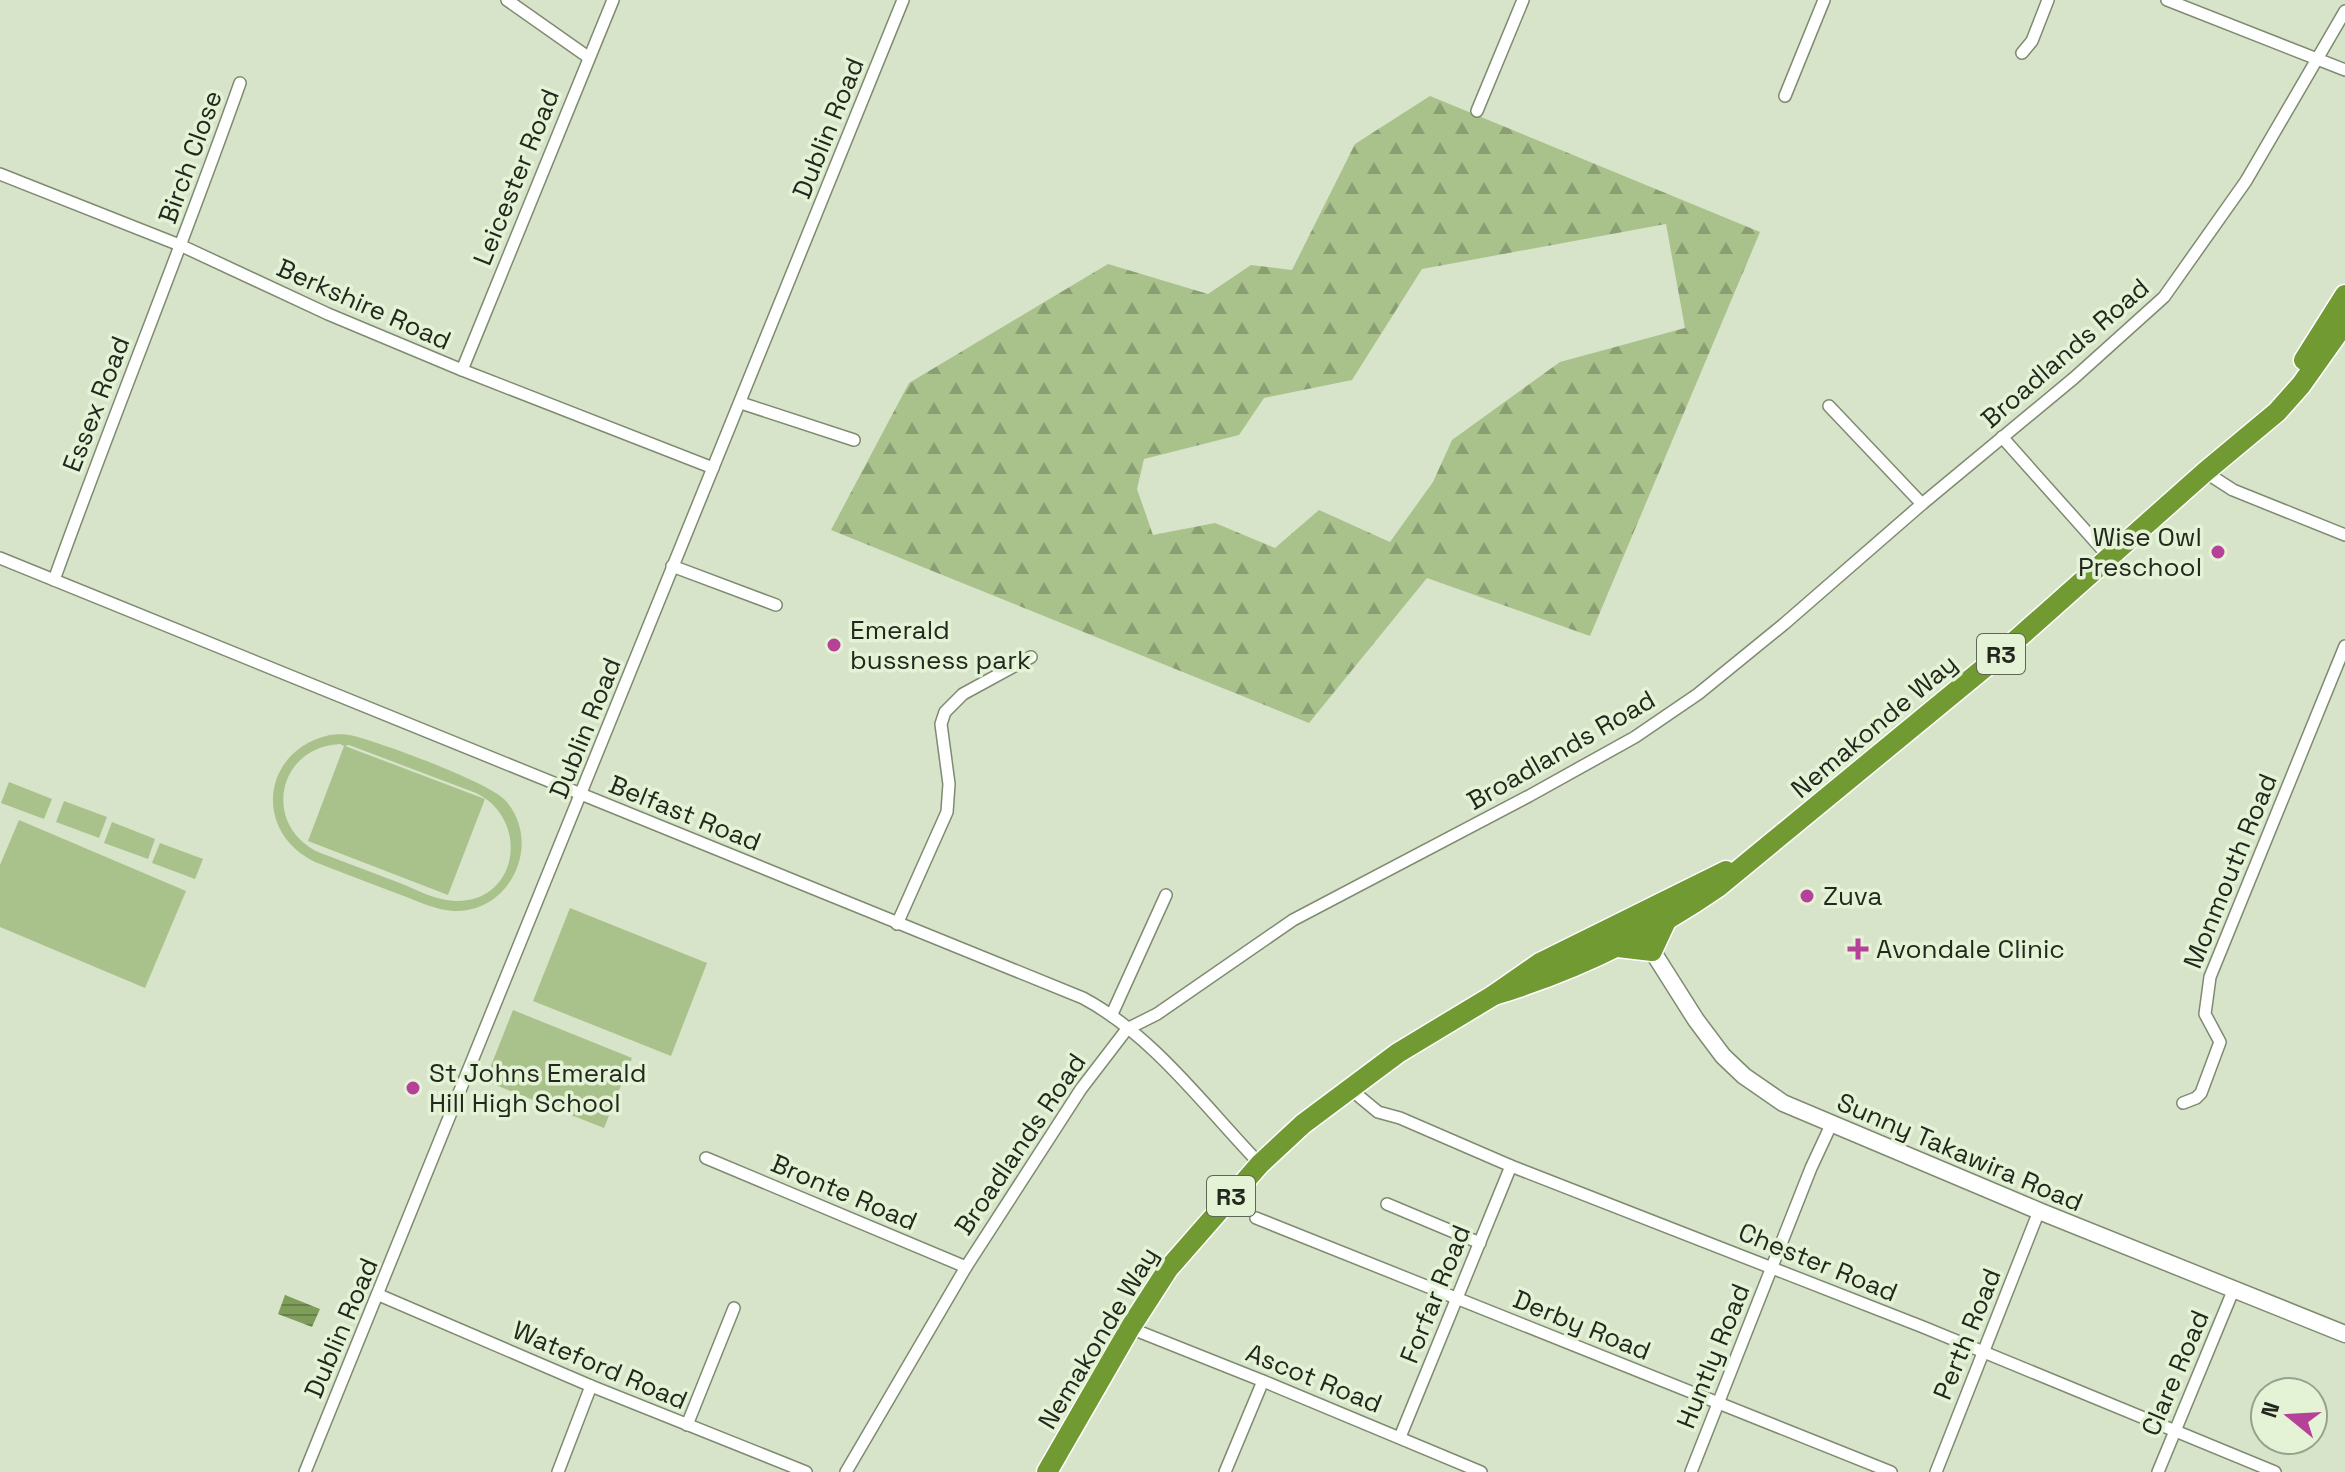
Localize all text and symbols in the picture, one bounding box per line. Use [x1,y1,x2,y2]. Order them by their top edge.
street label: Dublin Road [784,53,872,203]
street label: Leicester Road [465,84,567,270]
street label: Birch Close [150,86,230,228]
street label: Berkshire Road [272,250,456,358]
street label: Broadlands Road [1974,271,2156,435]
street label: Essex Road [55,331,137,477]
place label: Wise Owl Preschool [2078,520,2202,584]
marker: Wise Owl Preschool [2209,543,2227,561]
place label: Emerald bussness park [850,613,1031,677]
road number: R3 [1977,634,2025,674]
marker: Emerald bussness park [825,636,843,654]
street label: Nemakonde Way [1784,646,1964,806]
street label: Dublin Road [541,653,629,803]
street label: Broadlands Road [1461,682,1661,818]
street label: Belfast Road [604,767,766,859]
street label: Monmouth Road [2175,769,2285,973]
place label: Zuva [1823,879,1882,913]
marker: Zuva [1798,887,1816,905]
place label: Avondale Clinic [1876,932,2065,966]
marker: Avondale Clinic [1847,938,1869,960]
street label: Broadlands Road [947,1047,1093,1241]
place label: St Johns Emerald Hill High School [429,1056,646,1120]
marker: St Johns Emerald Hill High School [404,1079,422,1097]
street label: Sunny Takawira Road [1832,1085,2088,1219]
street label: Bronte Road [766,1146,922,1238]
road number: R3 [1207,1176,1255,1216]
street label: Chester Road [1733,1215,1903,1309]
street label: Forfar Road [1392,1220,1478,1368]
street label: Nemakonde Way [1030,1241,1166,1435]
street label: Dublin Road [296,1253,386,1403]
street label: Perth Road [1925,1263,2009,1405]
street label: Huntly Road [1669,1279,1757,1433]
street label: Derby Road [1508,1282,1656,1368]
street label: Clare Road [2133,1305,2217,1441]
street label: Wateford Road [508,1313,692,1417]
street label: Ascot Road [1241,1335,1387,1421]
north arrow [2249,1376,2329,1456]
text: N [2254,1398,2286,1421]

